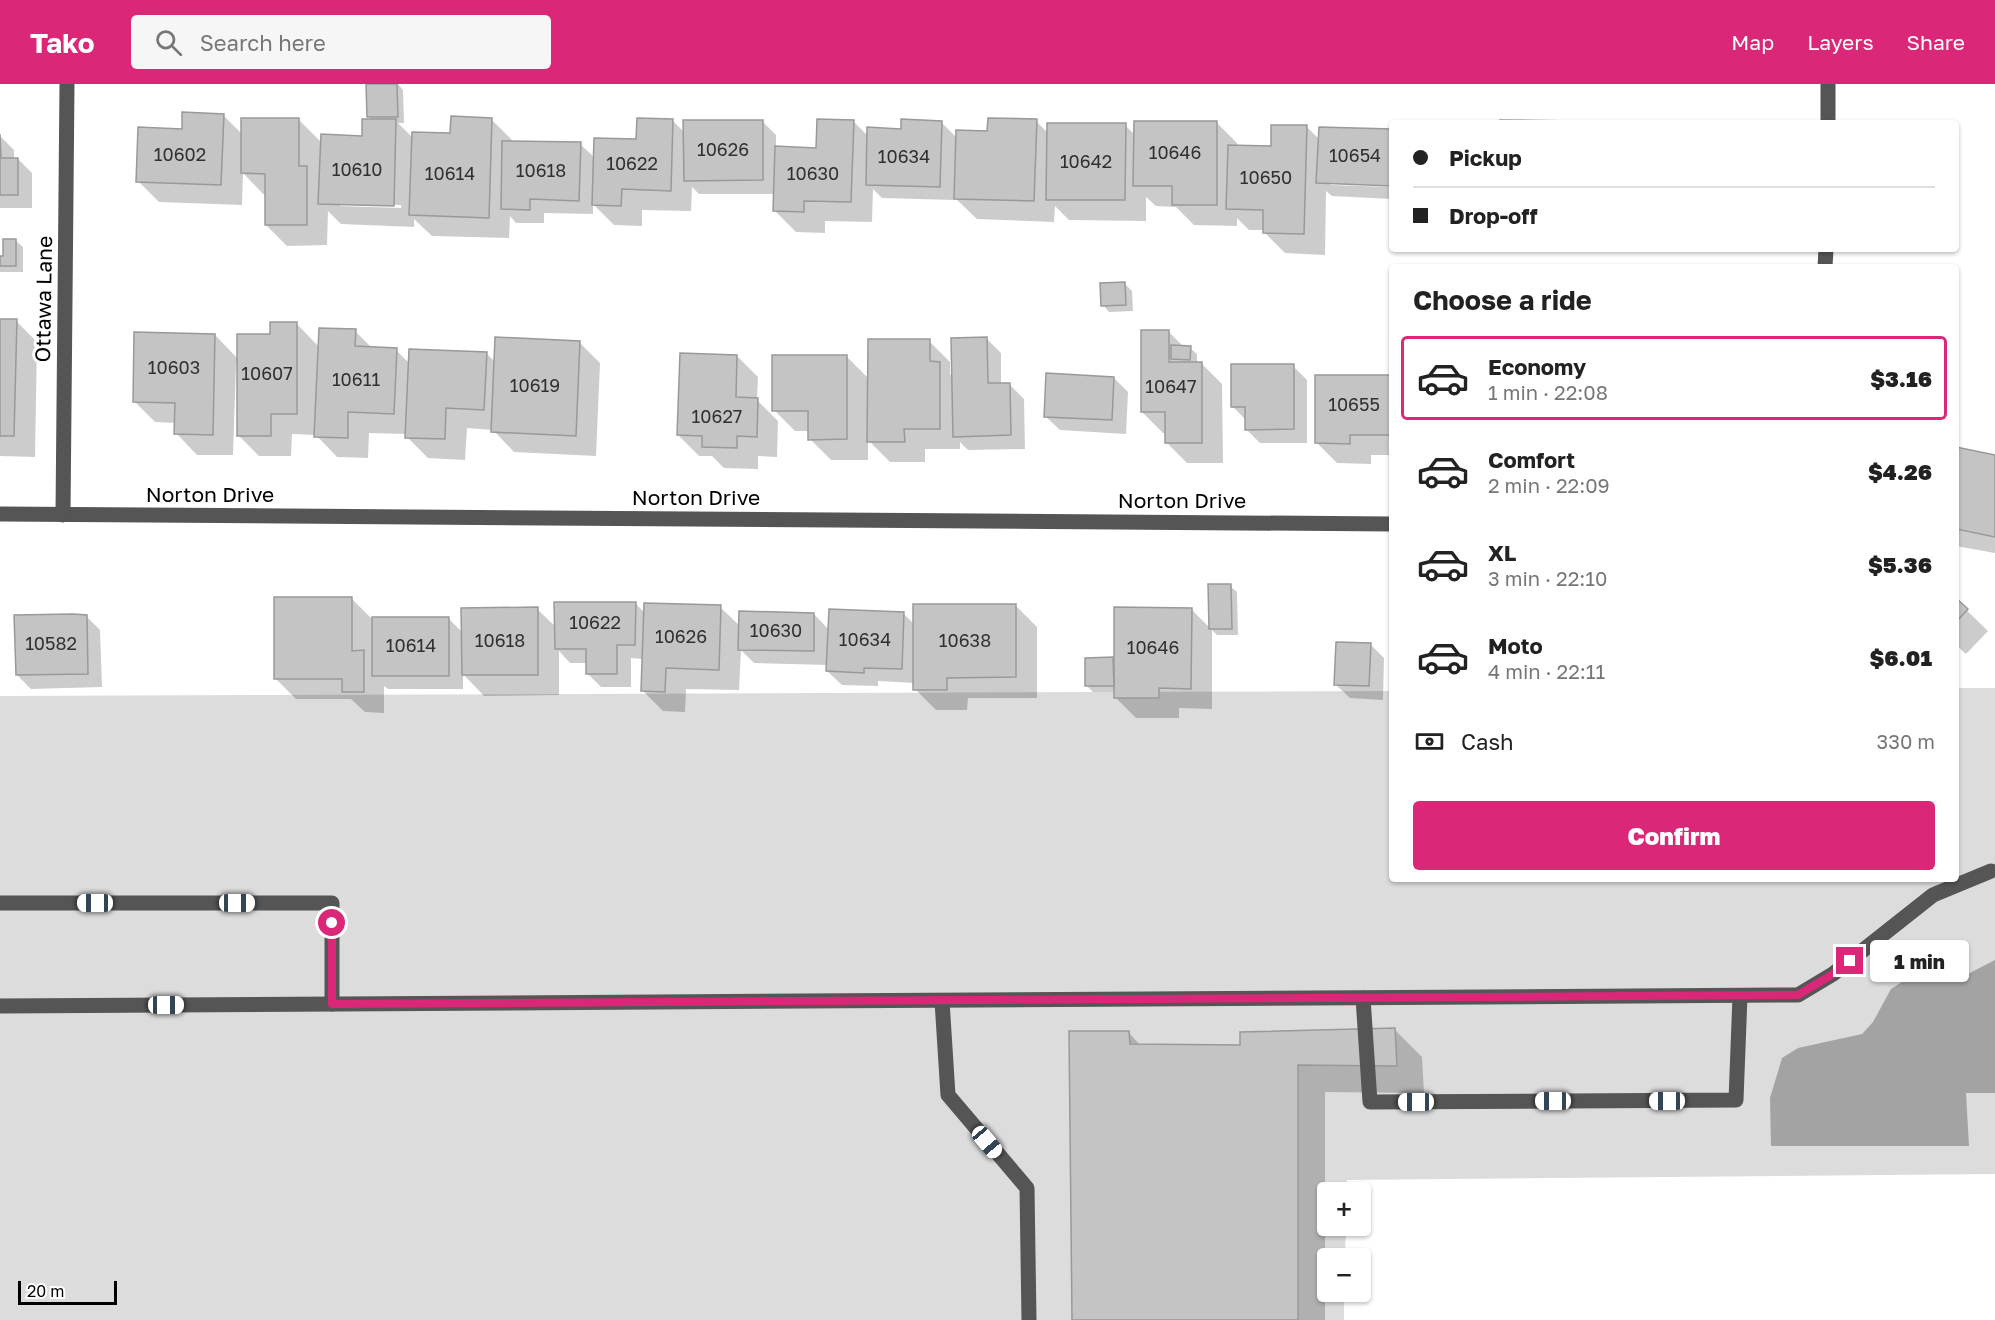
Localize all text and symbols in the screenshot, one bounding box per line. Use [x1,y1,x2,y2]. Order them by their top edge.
search box [131,15,551,69]
text: Tako [30,26,95,59]
icon: search [152,26,185,59]
text: Search here [200,29,326,56]
text: Map [1731,29,1774,55]
text: Layers [1807,29,1874,55]
text: Share [1907,29,1965,55]
house number: 10626 [697,138,749,160]
house number: 10646 [1149,141,1201,163]
house number: 10602 [154,143,206,165]
house number: 10654 [1329,144,1381,166]
text: Pickup [1449,144,1522,171]
house number: 10634 [878,145,930,167]
house number: 10642 [1060,150,1112,172]
house number: 10622 [606,152,658,174]
house number: 10610 [332,158,382,180]
house number: 10618 [516,159,566,181]
house number: 10614 [425,162,475,184]
house number: 10630 [787,162,839,184]
house number: 10650 [1240,166,1292,188]
text: Drop-off [1449,202,1538,229]
street label: Ottawa Lane [29,235,57,363]
text: Choose a ride [1413,284,1592,316]
icon: car [1416,351,1470,405]
text: Economy [1488,353,1586,380]
house number: 10603 [148,356,200,378]
house number: 10607 [241,362,293,384]
text: $3.16 [1870,365,1932,392]
house number: 10611 [332,368,380,390]
house number: 10619 [510,374,560,396]
house number: 10647 [1145,375,1197,397]
text: 1 min · 22:08 [1488,380,1608,404]
house number: 10655 [1328,393,1380,415]
house number: 10627 [692,405,742,427]
icon: car [1416,444,1470,498]
text: Comfort [1488,446,1575,473]
text: $4.26 [1868,458,1932,485]
text: 2 min · 22:09 [1488,473,1610,497]
street label: Norton Drive [146,481,274,507]
street label: Norton Drive [632,484,760,510]
street label: Norton Drive [1118,487,1246,513]
icon: car [1416,537,1470,591]
text: XL [1488,539,1516,566]
text: $5.36 [1868,551,1932,578]
text: 3 min · 22:10 [1488,566,1607,590]
house number: 10622 [569,611,621,633]
house number: 10630 [750,619,802,641]
house number: 10626 [655,625,707,647]
house number: 10634 [839,628,891,650]
house number: 10618 [475,629,525,651]
house number: 10638 [939,629,991,651]
icon: car [1416,630,1470,684]
house number: 10582 [25,632,77,654]
text: Moto [1488,632,1543,659]
house number: 10614 [386,634,436,656]
house number: 10646 [1127,636,1179,658]
text: $6.01 [1870,644,1932,671]
text: 4 min · 22:11 [1488,659,1605,683]
icon: cash [1413,725,1446,758]
text: Cash [1461,728,1514,755]
text: 330 m [1877,729,1935,753]
button: Confirm [1413,801,1935,870]
car [77,894,113,912]
car [219,894,255,912]
route start [318,909,345,936]
callout: 1 min [1871,940,1970,982]
route end [1836,947,1863,974]
text: 1 min [1894,949,1945,973]
car [148,996,184,1014]
car [1535,1092,1571,1110]
car [1649,1092,1685,1110]
car [1398,1093,1434,1111]
car [969,1122,1005,1162]
map controls [1317,1182,1371,1302]
button: + [1317,1182,1371,1236]
button: − [1317,1248,1371,1302]
scale bar [18,1278,117,1306]
text: 20 m [27,1281,64,1301]

